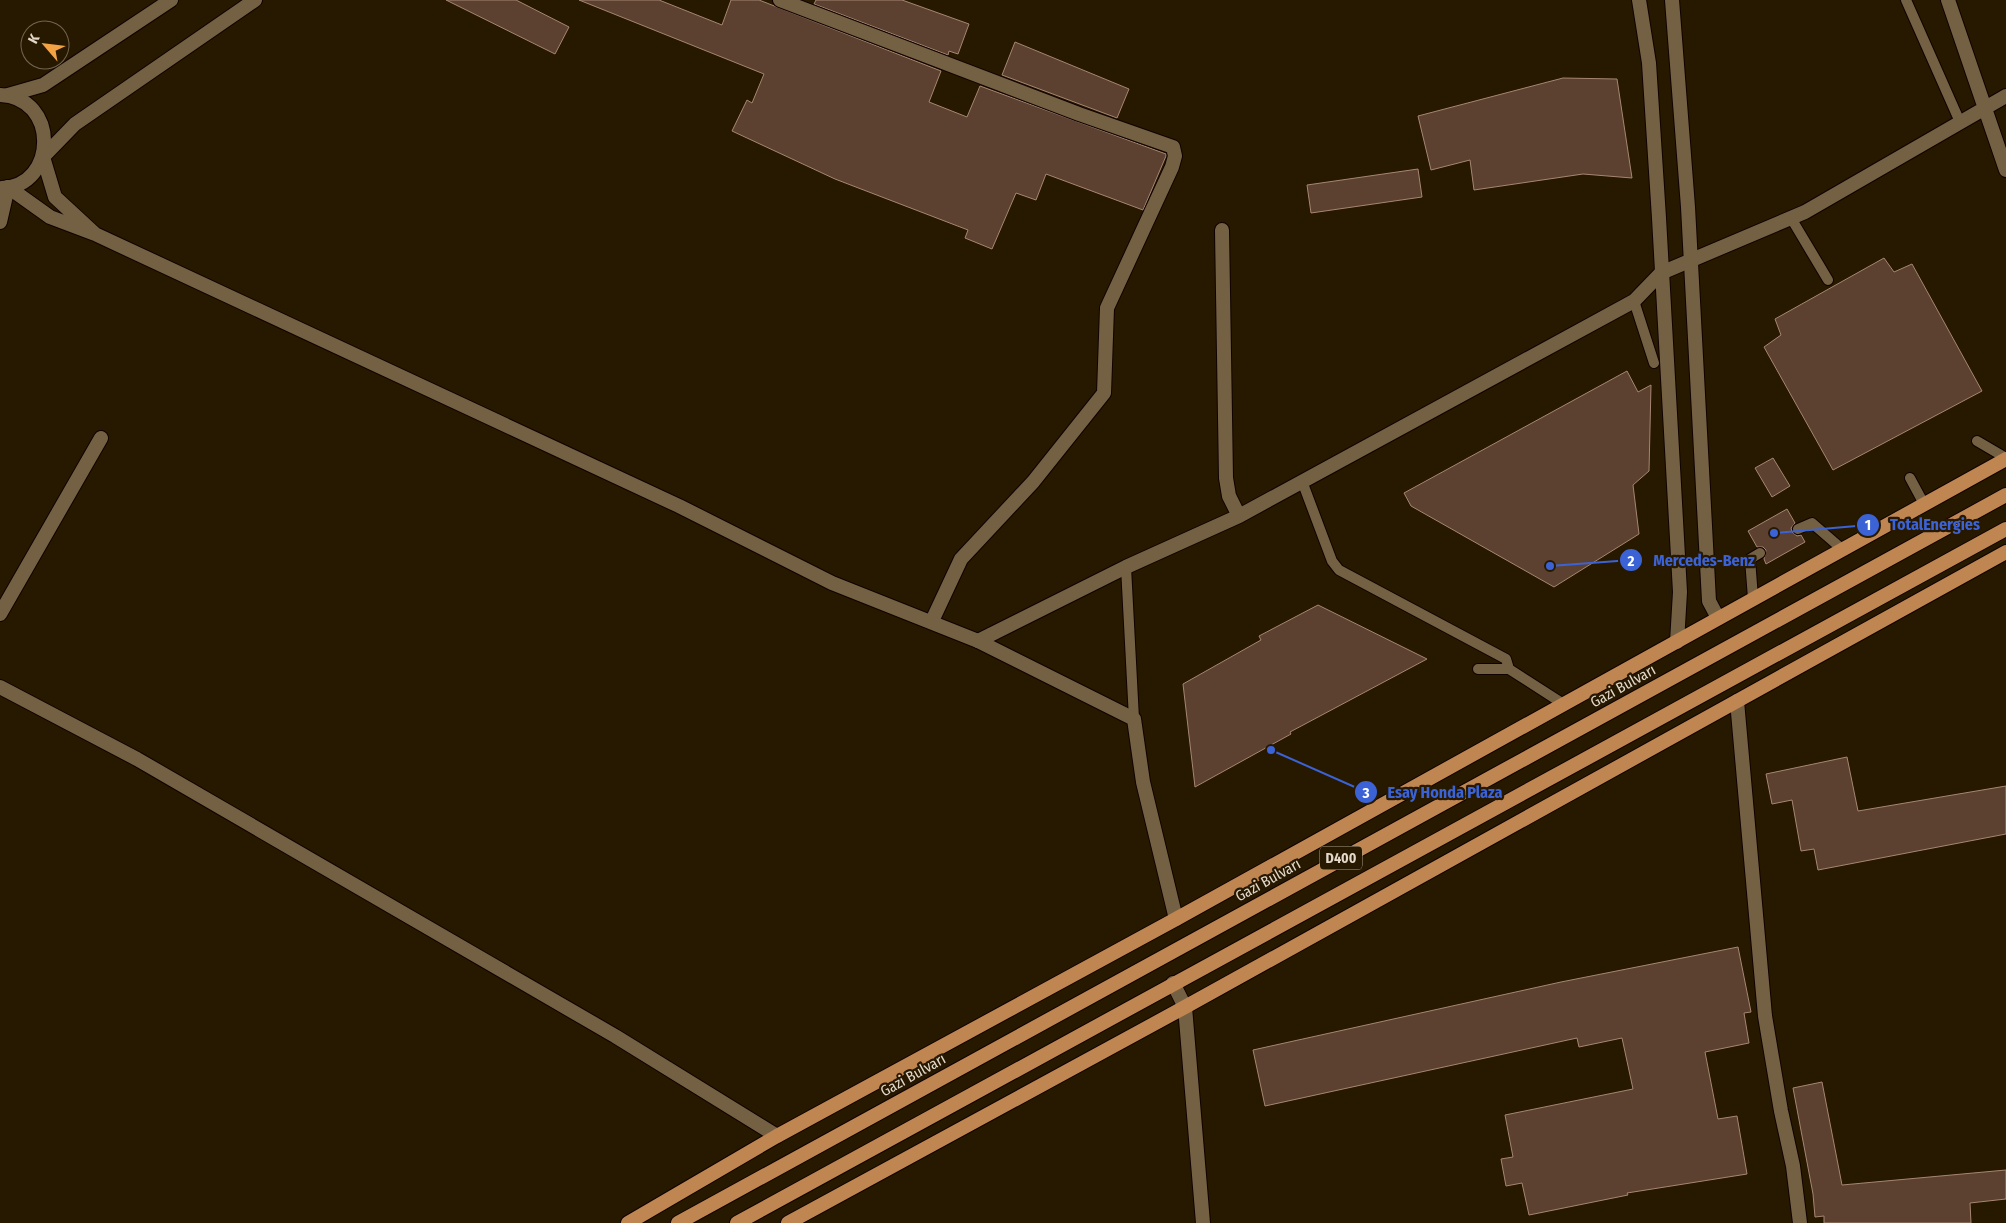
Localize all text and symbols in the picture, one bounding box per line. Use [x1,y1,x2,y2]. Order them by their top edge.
north arrow [20,20,70,70]
text: K [25,31,44,47]
callout: TotalEnergies [1855,509,1990,540]
text: TotalEnergies [1890,515,1980,534]
text: 1 [1865,516,1871,534]
callout: Mercedes-Benz [1618,545,1765,576]
text: Mercedes-Benz [1653,551,1755,570]
text: 2 [1627,552,1635,570]
street label: Gazi Bulvarı [1587,661,1659,711]
callout: Esay Honda Plaza [1353,777,1513,808]
text: Esay Honda Plaza [1388,783,1502,802]
text: 3 [1361,784,1370,802]
road number: D400 [1320,846,1362,870]
street label: Gazi Bulvarı [1232,855,1304,905]
street label: Gazi Bulvarı [877,1050,949,1100]

